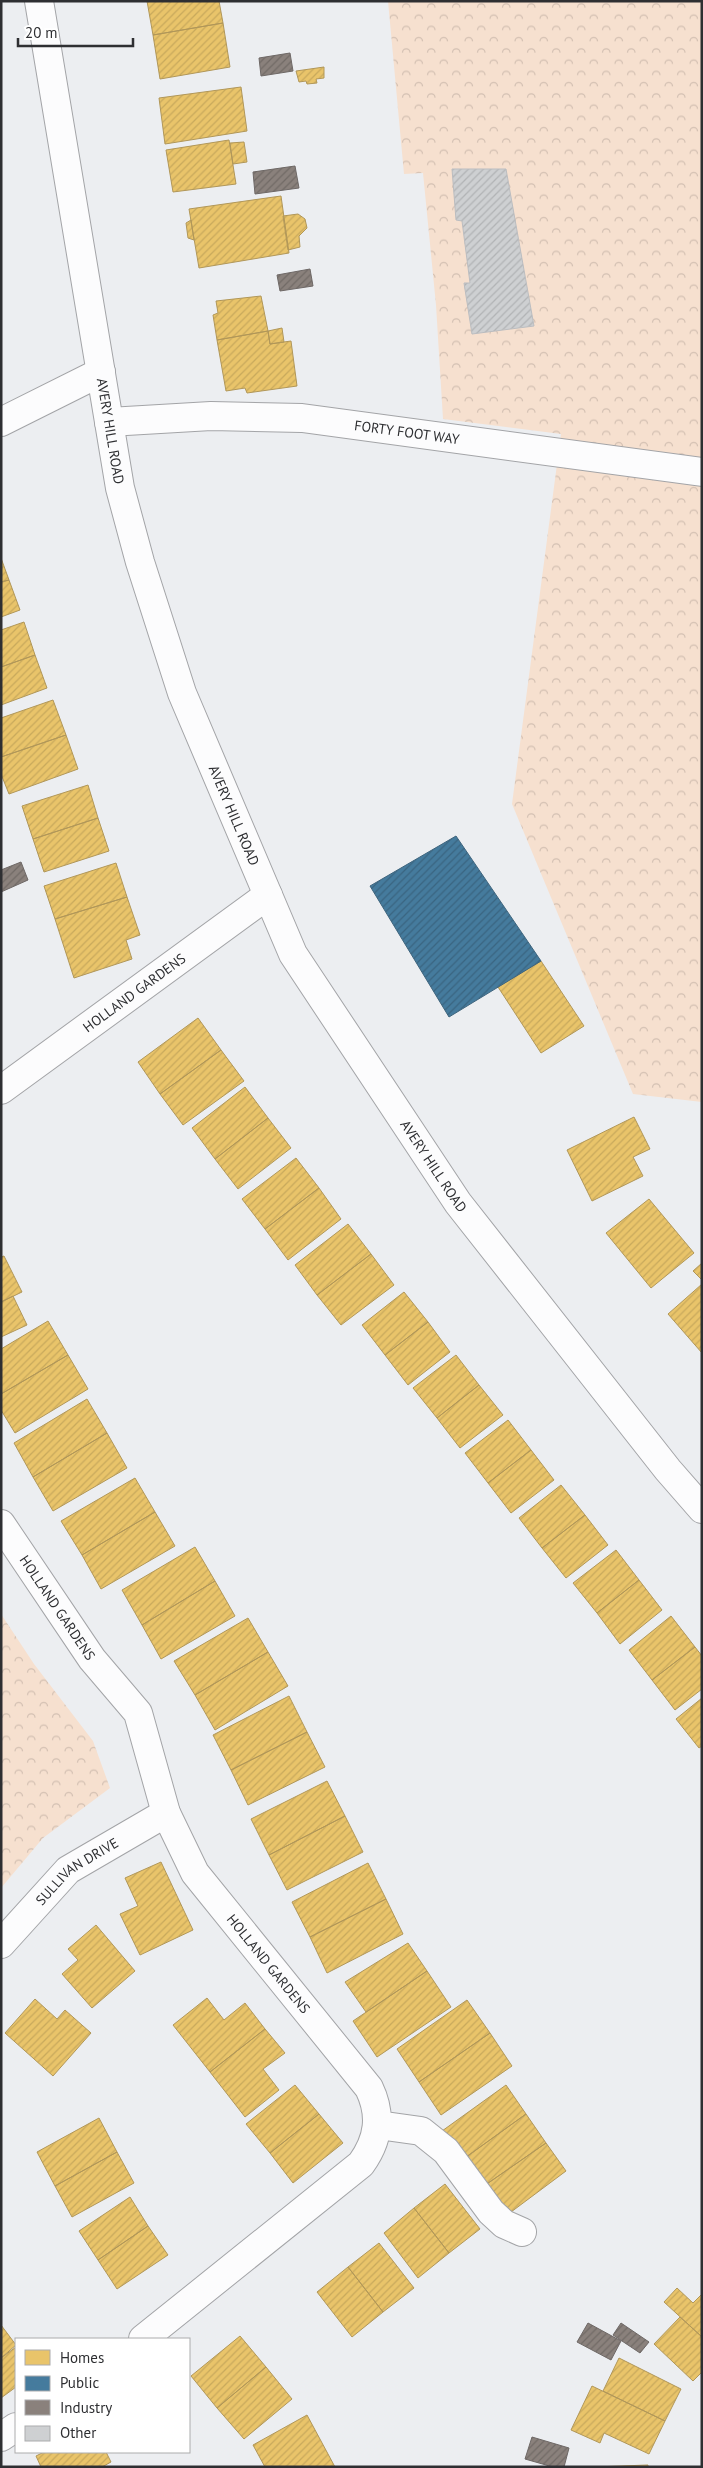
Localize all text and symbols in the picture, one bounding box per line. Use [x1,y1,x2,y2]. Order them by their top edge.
scale bar [18,15,132,47]
text: 20 m [25,23,58,42]
street label: AVERY HILL ROAD [93,377,128,485]
street label: FORTY FOOT WAY [353,416,461,448]
street label: AVERY HILL ROAD [205,763,263,868]
street label: HOLLAND GARDENS [79,949,189,1036]
street label: AVERY HILL ROAD [396,1116,471,1216]
street label: HOLLAND GARDENS [16,1552,99,1664]
street label: SULLIVAN DRIVE [32,1834,121,1909]
street label: HOLLAND GARDENS [223,1910,314,2017]
legend [15,2338,190,2453]
text: Homes [60,2348,104,2367]
text: Public [60,2373,99,2392]
text: Industry [60,2398,112,2417]
text: Other [60,2423,96,2442]

